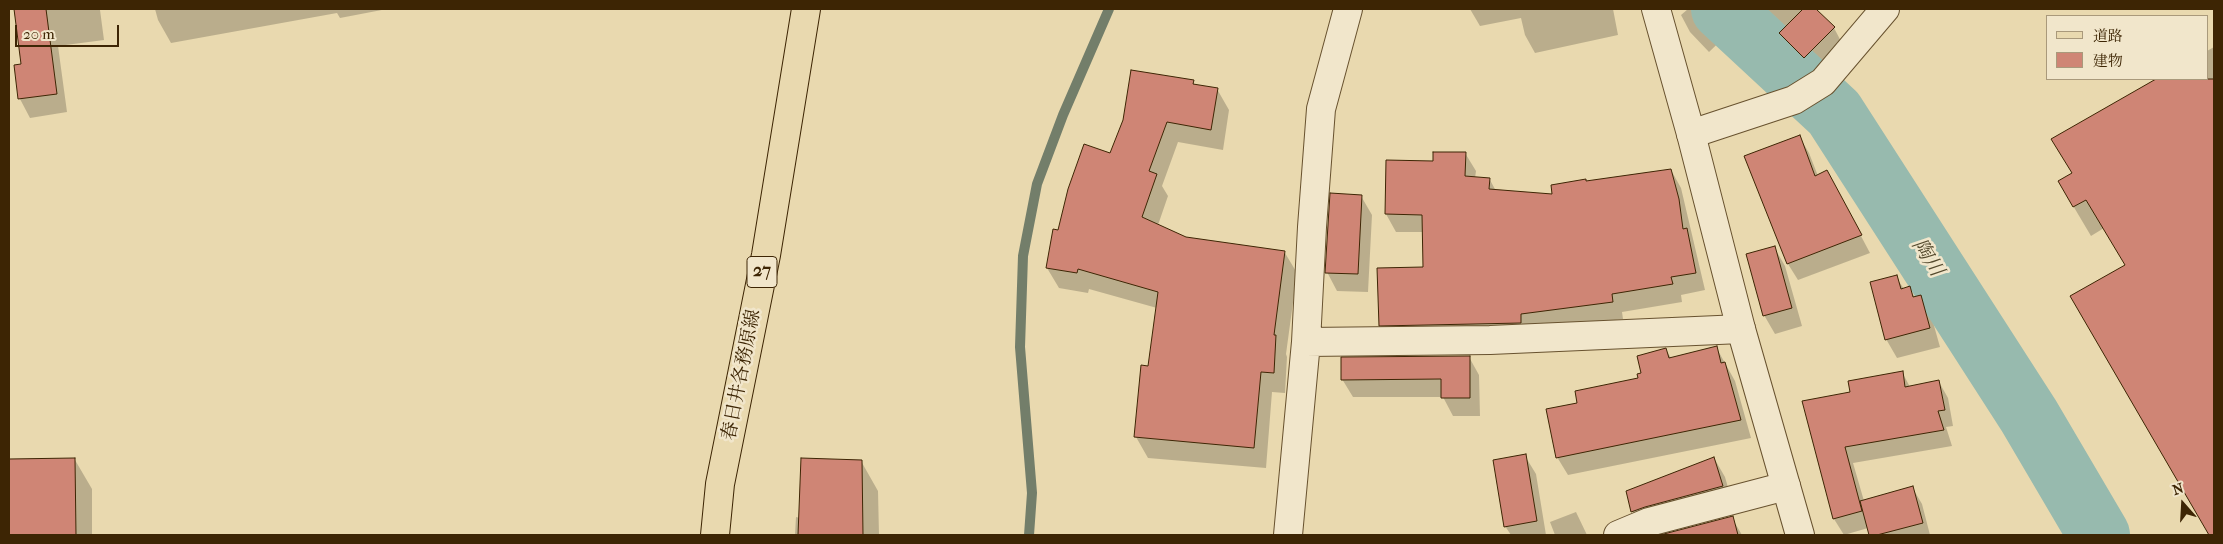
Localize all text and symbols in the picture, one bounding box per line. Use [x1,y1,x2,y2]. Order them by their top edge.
scale bar [18,15,121,47]
legend [2046,15,2208,80]
text: 20 m [23,25,55,43]
text: 道路 [2093,27,2123,45]
text: 建物 [2093,52,2123,70]
water label: 陶川 [1906,235,1948,281]
road number: 27 [747,256,777,288]
street label: 春日井各務原線 [718,308,766,442]
north arrow [2158,479,2208,529]
text: N [2170,480,2186,499]

